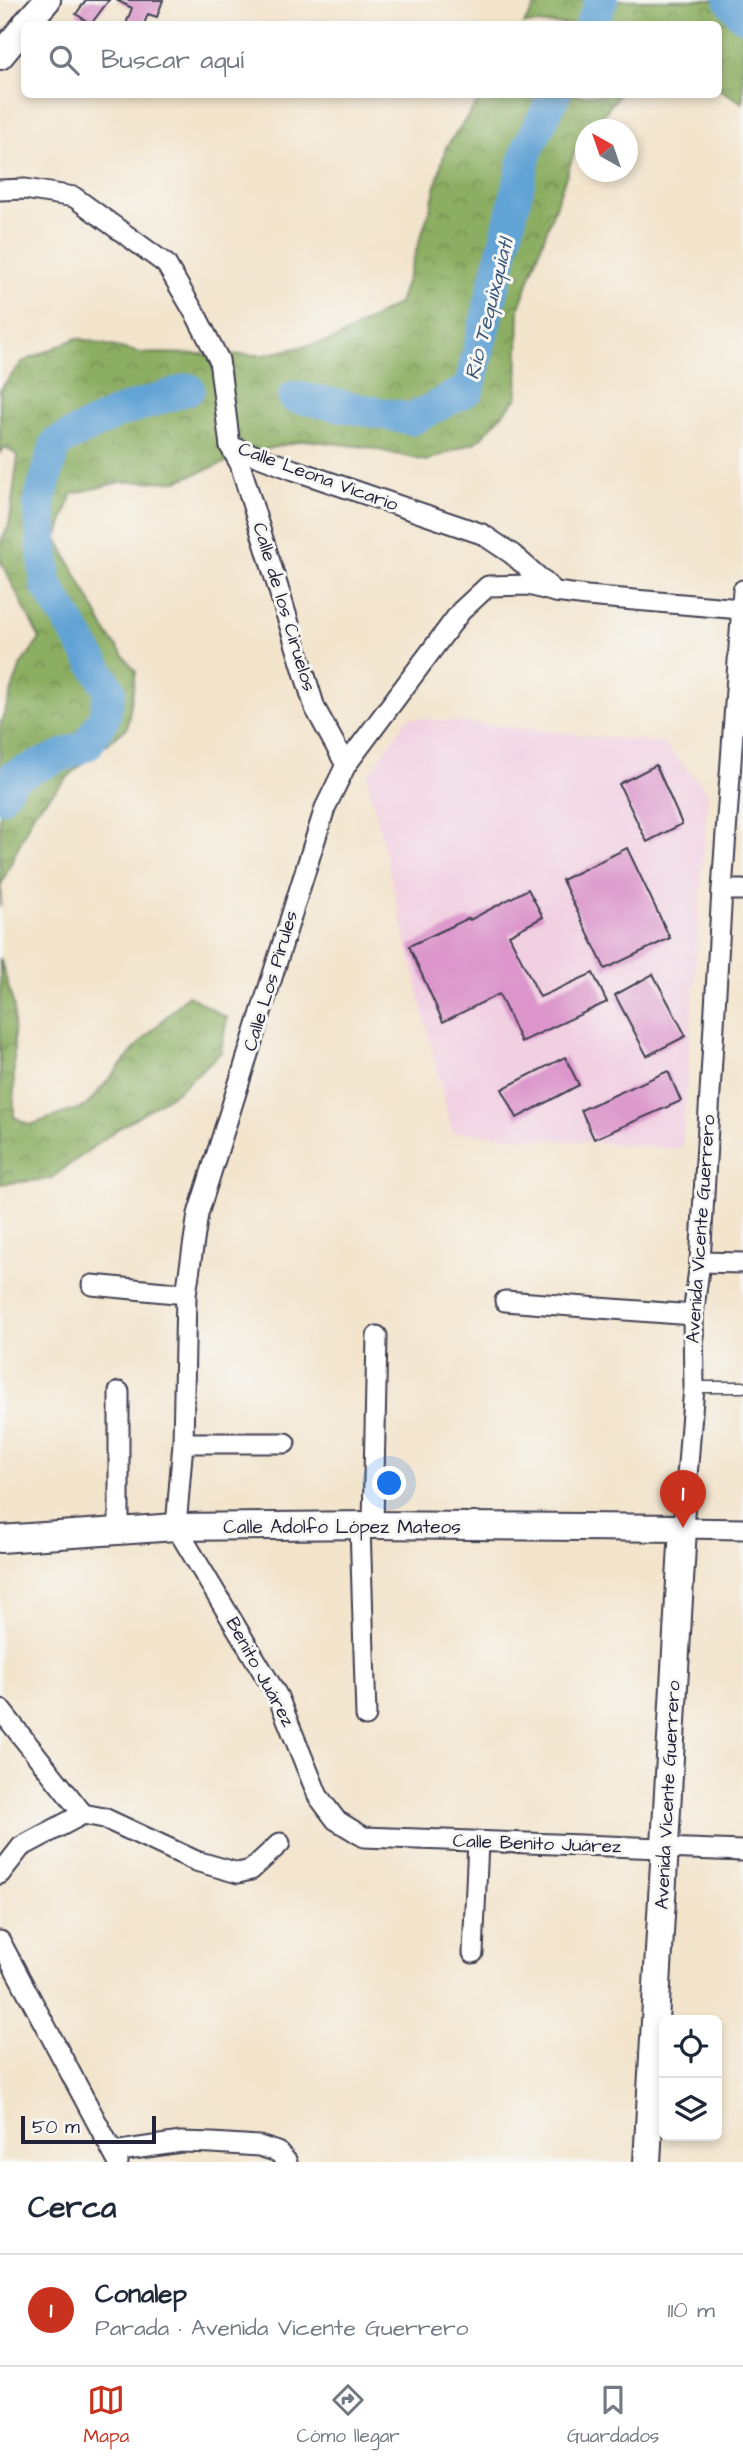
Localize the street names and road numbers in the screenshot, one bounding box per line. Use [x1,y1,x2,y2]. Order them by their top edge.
street label: Calle Leona Vicario [234,436,402,519]
street label: Calle de los Ciruelos [245,519,323,695]
street label: Calle Los Pirules [237,907,305,1055]
street label: Avenida Vicente Guerrero [680,1113,722,1344]
street label: Calle Adolfo López Mateos [223,1514,461,1541]
street label: Benito Juárez [219,1612,302,1732]
street label: Avenida Vicente Guerrero [649,1679,687,1910]
street label: Calle Benito Juárez [452,1828,622,1860]

